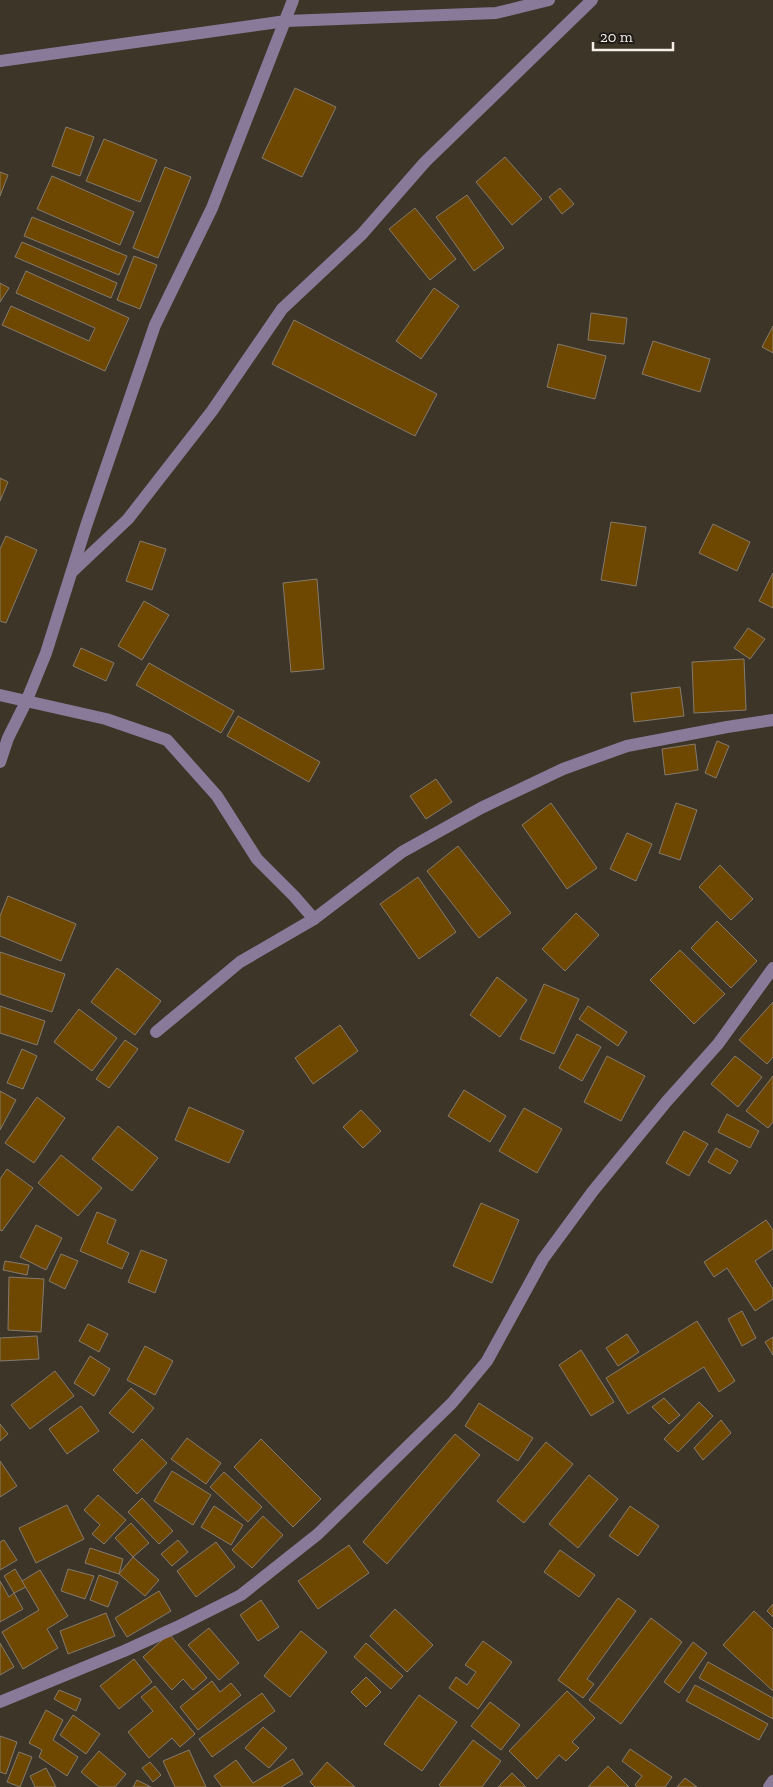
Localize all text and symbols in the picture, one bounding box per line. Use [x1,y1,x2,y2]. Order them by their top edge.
scale bar [593,20,673,52]
text: 20 m [600,28,633,46]

